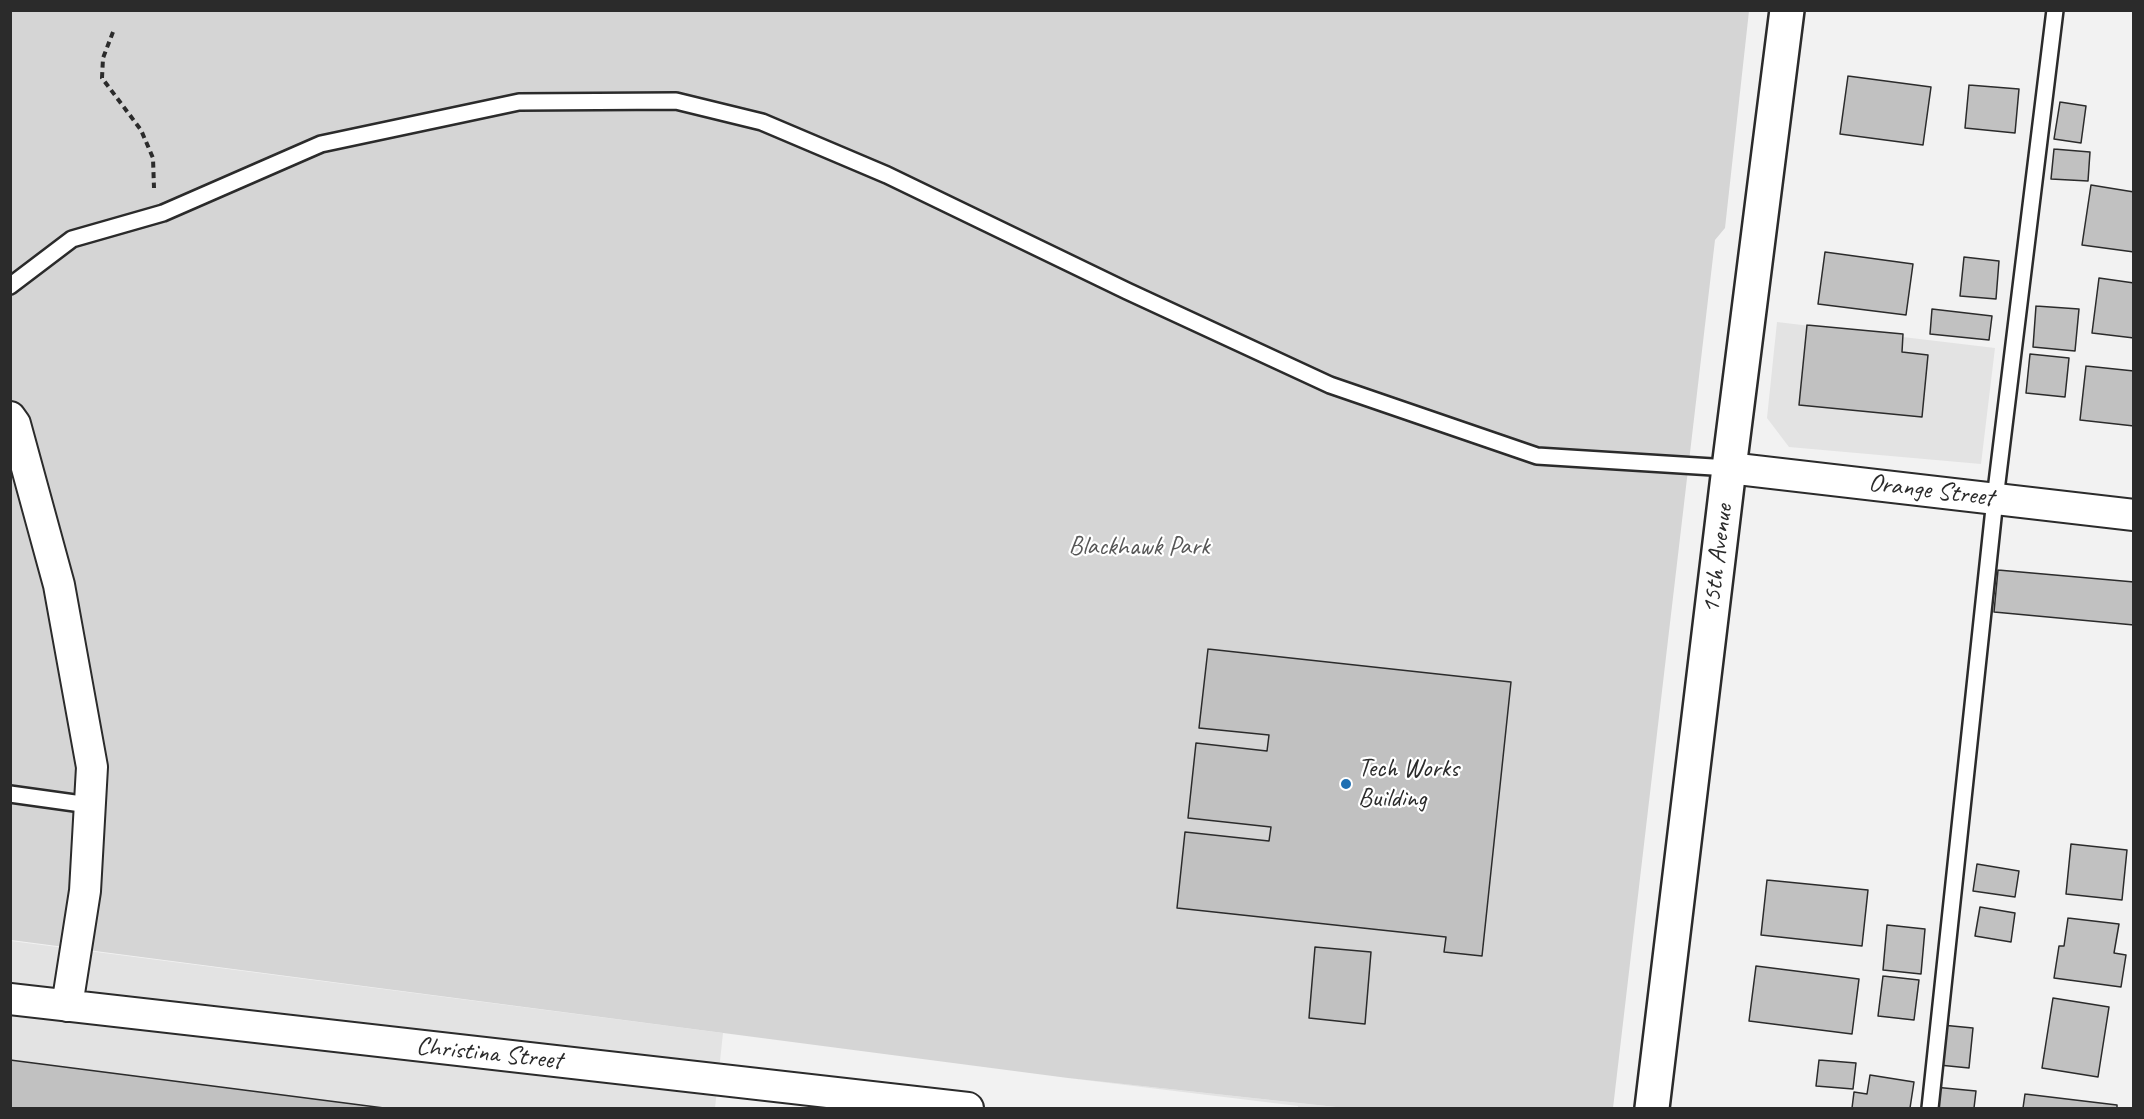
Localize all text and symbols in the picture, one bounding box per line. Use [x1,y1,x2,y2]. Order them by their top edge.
street label: Orange Street [1867,468,1995,514]
street label: 15th Avenue [1696,503,1740,615]
park label: Blackhawk Park [1068,531,1210,563]
place label: Tech Works Building [1358,753,1459,814]
marker: Tech Works Building [1339,777,1353,791]
street label: Christina Street [415,1031,563,1077]

